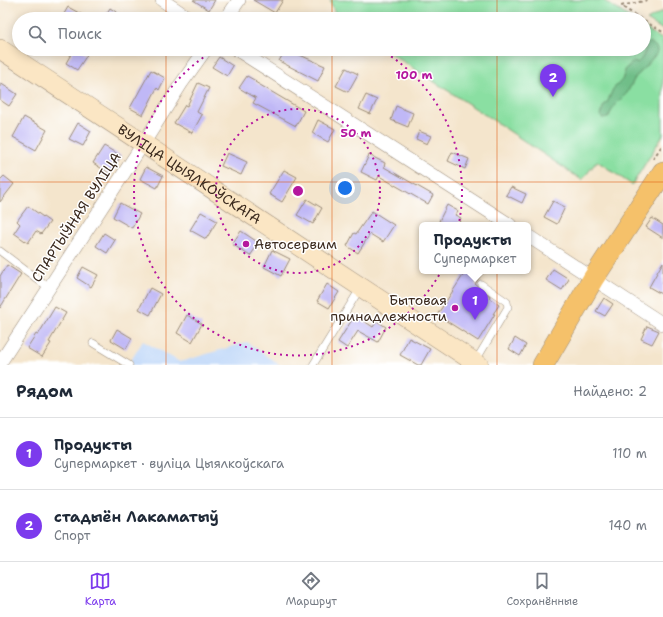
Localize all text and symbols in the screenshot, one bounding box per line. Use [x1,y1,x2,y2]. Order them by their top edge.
search box [12,12,651,56]
icon: search [26,23,48,45]
text: Поиск [58,24,102,44]
pin: 2 [540,64,566,97]
text: 100 m [396,67,433,83]
street label: ВУЛІЦА ЦЫЯЛКОЎСКАГА [114,120,265,228]
text: 50 m [341,125,372,141]
street label: СПАРТЫЎНАЯ ВУЛІЦА [27,149,125,285]
your location [335,178,355,198]
centre of rings [291,184,305,198]
popup [419,222,531,274]
text: Продукты [434,230,512,250]
place label: Автосервим [254,235,337,253]
marker: Автосервим [241,239,251,249]
text: Супермаркет [434,250,516,267]
pin: 1 [462,287,488,320]
place label: Бытовая принадлежности [330,291,447,325]
marker: Бытовая принадлежности [450,303,460,313]
text: Рядом [16,380,73,402]
text: Найдено: 2 [573,383,647,400]
text: Продукты [54,435,132,455]
text: 1 [26,445,32,462]
text: 110 m [612,445,647,462]
text: Супермаркет · вуліца Цыялкоўскага [54,455,284,472]
text: стадыён Лакаматыў [54,507,219,527]
text: 2 [24,517,34,534]
text: 140 m [608,517,647,534]
text: Спорт [54,527,90,544]
tab: Карта [85,570,116,609]
tab: Маршрут [286,570,337,609]
tab: Сохранённые [506,570,578,609]

